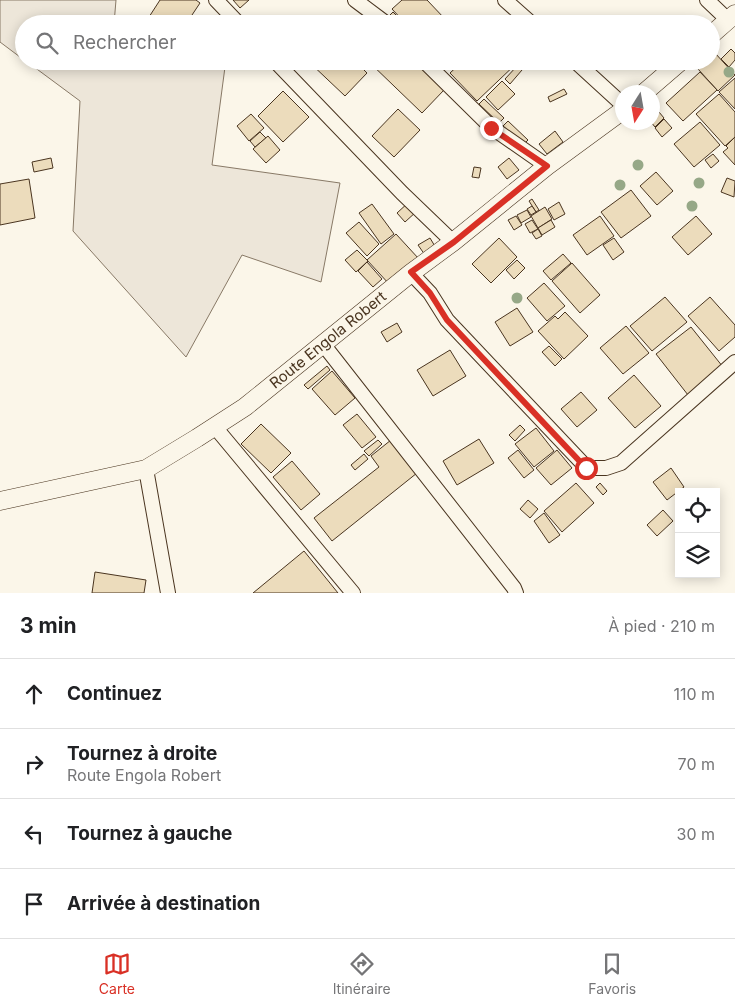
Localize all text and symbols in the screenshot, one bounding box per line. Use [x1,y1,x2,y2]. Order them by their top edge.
search box [15,15,720,70]
icon: search [33,29,61,57]
text: Rechercher [73,31,176,54]
north arrow [615,85,660,130]
route end [480,117,503,140]
street label: Route Engola Robert [266,287,390,392]
route start [575,457,598,480]
map controls [675,488,720,578]
button: locate [675,488,720,533]
button: layers [675,533,720,578]
text: 3 min [20,613,76,638]
text: À pied · 210 m [608,616,715,636]
icon: ahead [20,680,48,708]
text: Continuez [67,682,162,705]
text: 110 m [673,684,715,704]
text: Tournez à droite [67,742,217,765]
icon: right [20,750,48,778]
text: 70 m [678,754,715,774]
text: Route Engola Robert [67,765,221,785]
icon: left [20,820,48,848]
text: Tournez à gauche [67,822,232,845]
text: 30 m [677,824,715,844]
icon: arrive [20,890,48,918]
text: Arrivée à destination [67,892,260,915]
tab: Carte [99,950,135,997]
tab: Itinéraire [333,950,391,997]
tab: Favoris [588,950,636,997]

